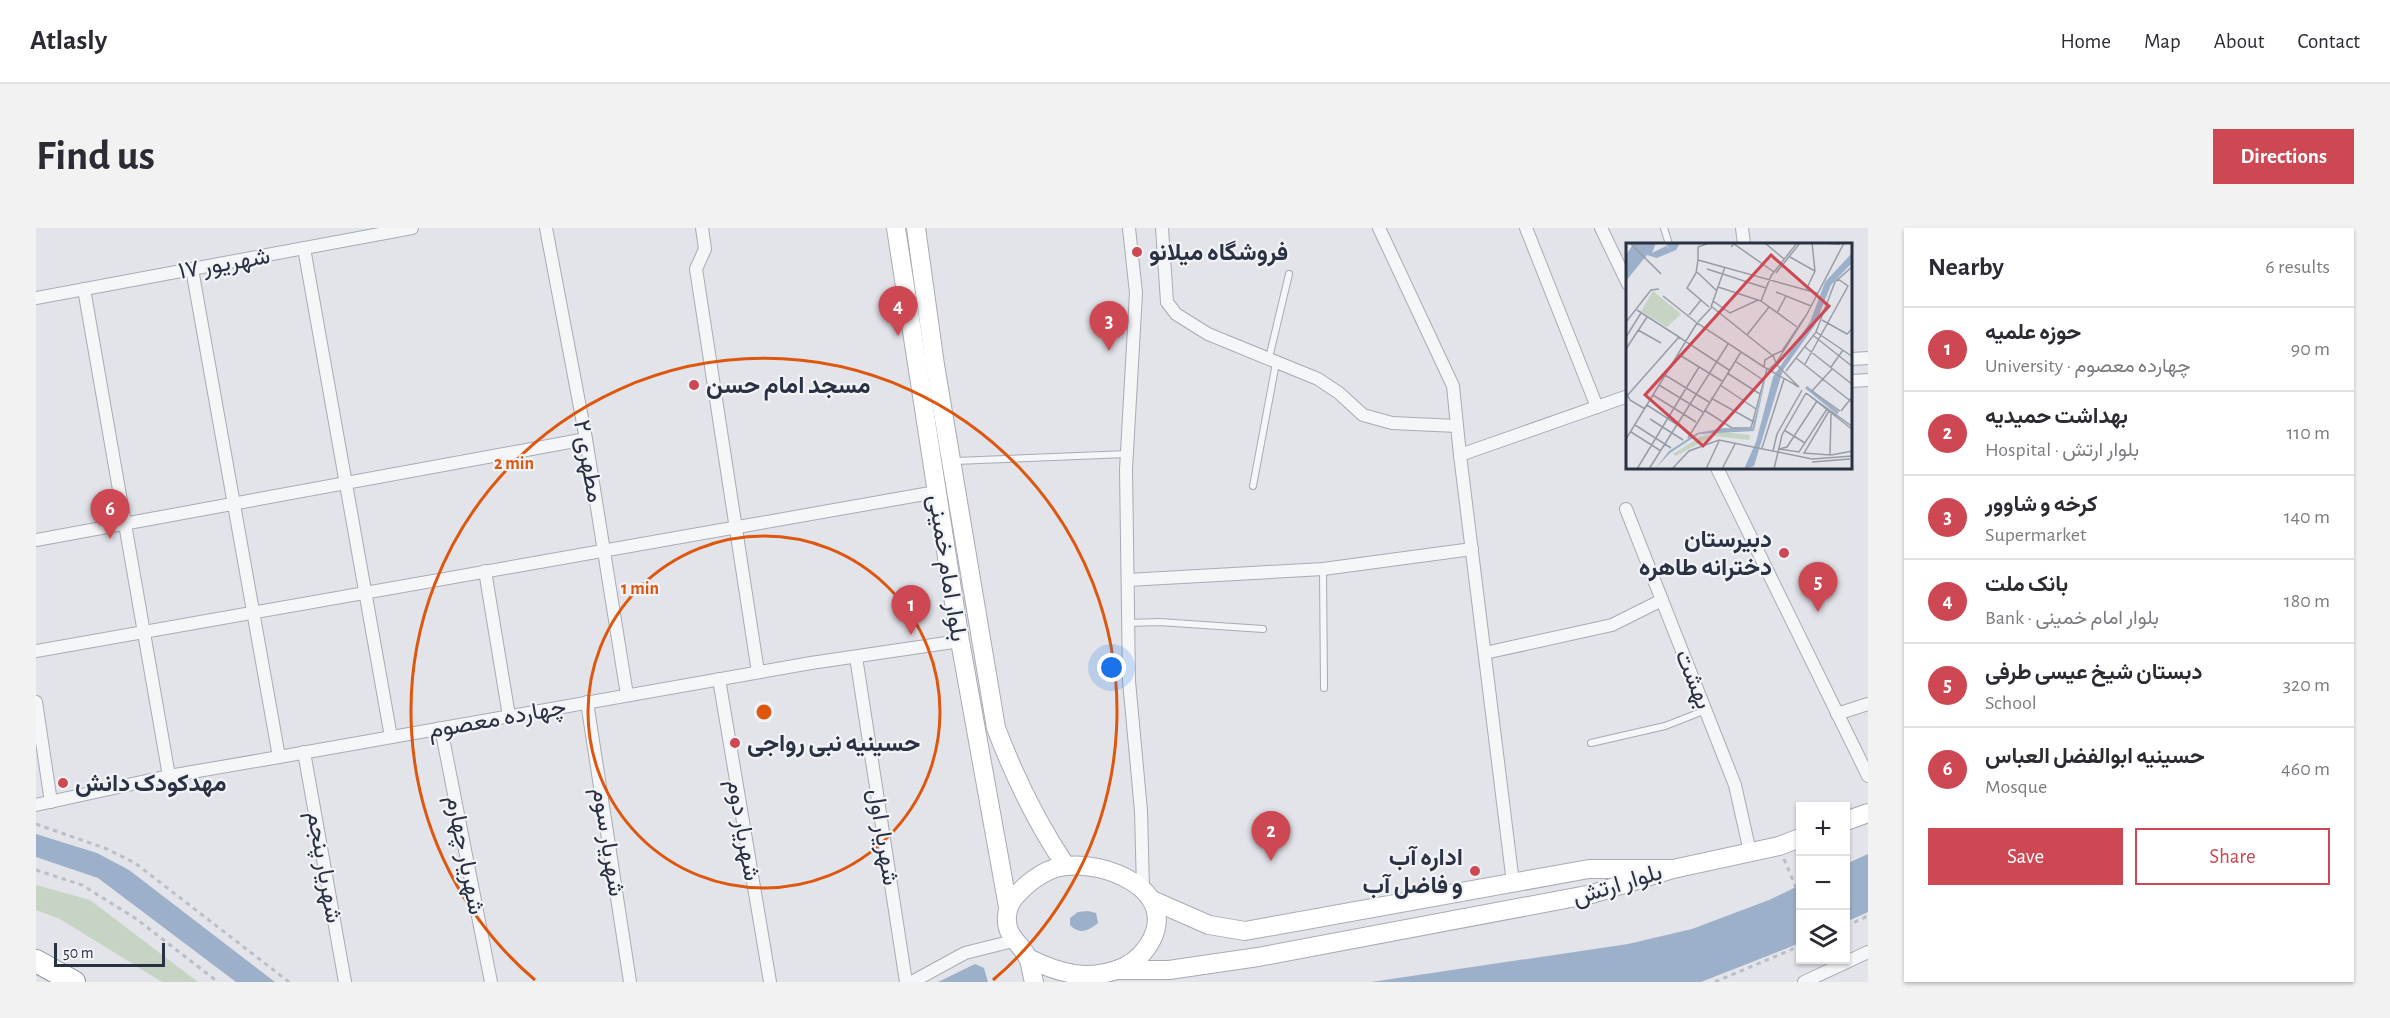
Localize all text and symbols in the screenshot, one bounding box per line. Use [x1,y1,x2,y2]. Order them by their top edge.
text: Atlasly [30,27,107,55]
text: Home [2060,31,2111,52]
text: Map [2144,31,2181,52]
text: About [2214,31,2264,52]
text: Contact [2297,31,2360,52]
button: Directions [2213,129,2354,184]
text: Find us [36,135,155,177]
place label: فروشگاه میلانو [1149,240,1288,267]
inset map [1626,243,1853,470]
street label: ۱۷ شهریور [176,244,272,286]
marker: فروشگاه میلانو [1130,245,1144,259]
text: Nearby [1928,254,2004,280]
text: 6 results [2265,257,2330,277]
pin: 4 [878,286,918,336]
pin: 3 [1090,302,1128,351]
text: حوزه علمیه [1985,321,2081,343]
text: 1 [1944,339,1951,359]
text: 90 m [2291,339,2330,359]
text: University · چهارده معصوم [1985,356,2191,376]
place label: مسجد امام حسن [706,374,871,401]
marker: مسجد امام حسن [687,378,701,392]
text: بهداشت حمیدیه [1985,405,2128,427]
street label: مطهری ۲ [567,418,607,505]
text: 2 [1943,423,1952,443]
text: 110 m [2286,423,2330,443]
text: Hospital · بلوار ارتش [1985,440,2139,460]
text: 2 min [494,455,534,473]
pin: 6 [90,490,130,539]
street label: بلوار امام خمینی [921,493,970,644]
text: کرخه و شاوور [1985,493,2098,515]
text: 3 [1943,507,1952,527]
text: 140 m [2284,507,2330,527]
text: Supermarket [1985,525,2086,545]
place label: دبیرستان دخترانه طاهره [1639,528,1772,582]
marker: دبیرستان دخترانه طاهره [1777,546,1791,560]
pin: 5 [1798,562,1838,612]
text: بانک ملت [1985,573,2068,595]
text: 1 min [621,580,659,598]
pin: 1 [892,586,930,635]
text: 4 [1942,591,1953,611]
text: 180 m [2284,591,2330,611]
text: Bank · بلوار امام خمینی [1985,608,2159,628]
street label: بهشت [1669,646,1716,713]
your location [1097,653,1126,682]
text: دبستان شیخ عیسی طرفی [1985,661,2202,683]
text: 5 [1943,675,1952,695]
text: 320 m [2283,675,2330,695]
text: School [1985,693,2037,713]
street label: چهارده معصوم [426,695,568,746]
centre of rings [754,702,774,722]
place label: حسینیه نبی رواجی [747,732,920,758]
marker: حسینیه نبی رواجی [728,736,742,750]
text: حسینیه ابوالفضل العباس [1985,745,2205,767]
text: 6 [1943,759,1952,779]
text: 460 m [2281,759,2330,779]
place label: مهدکودک دانش [75,772,226,798]
marker: مهدکودک دانش [56,776,70,790]
text: Mosque [1985,777,2047,797]
street label: شهریار دوم [719,778,764,883]
street label: شهریار سوم [585,786,628,899]
street label: شهریار اول [862,787,903,888]
street label: شهریار چهارم [439,794,488,917]
map controls [1796,802,1850,964]
button: + [1796,802,1850,856]
street label: شهریار پنجم [299,809,346,926]
pin: 2 [1252,812,1290,861]
button: Save [1928,828,2123,885]
button: Share [2135,828,2330,885]
place label: اداره آب و فاضل آب [1362,845,1463,900]
button: − [1796,856,1850,910]
street label: بلوار ارتش [1570,860,1666,912]
marker: اداره آب و فاضل آب [1468,864,1482,878]
button: layers [1796,910,1850,964]
scale bar [54,940,165,968]
text: 50 m [63,945,94,961]

